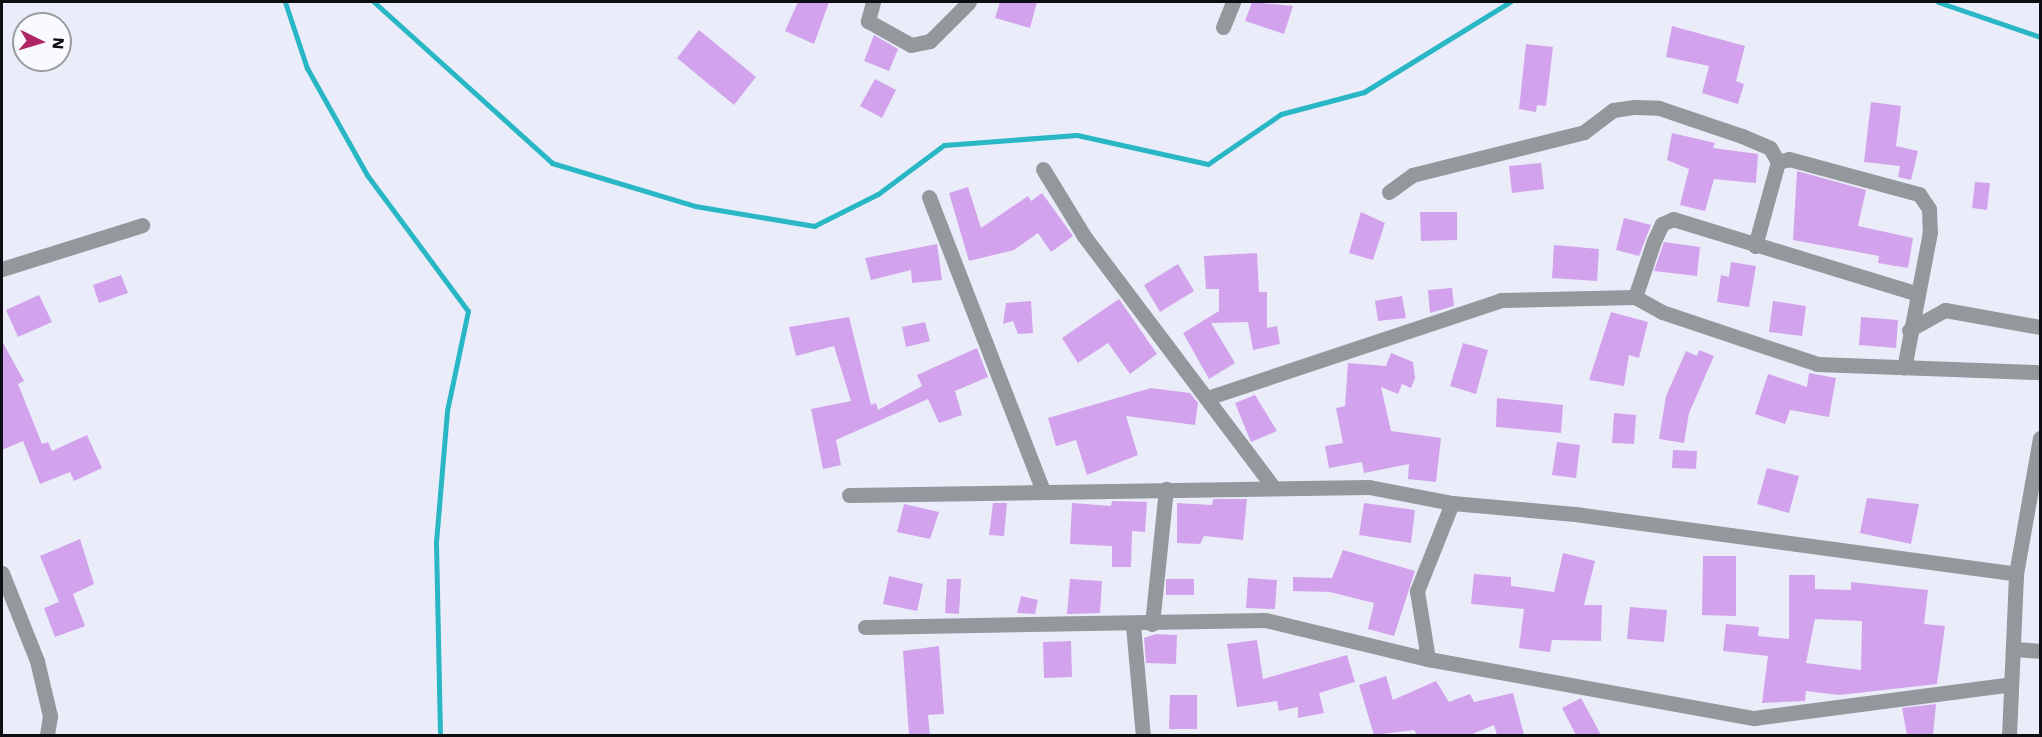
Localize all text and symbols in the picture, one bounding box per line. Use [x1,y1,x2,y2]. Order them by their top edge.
north arrow [12,12,72,72]
text: N [48,37,68,50]

